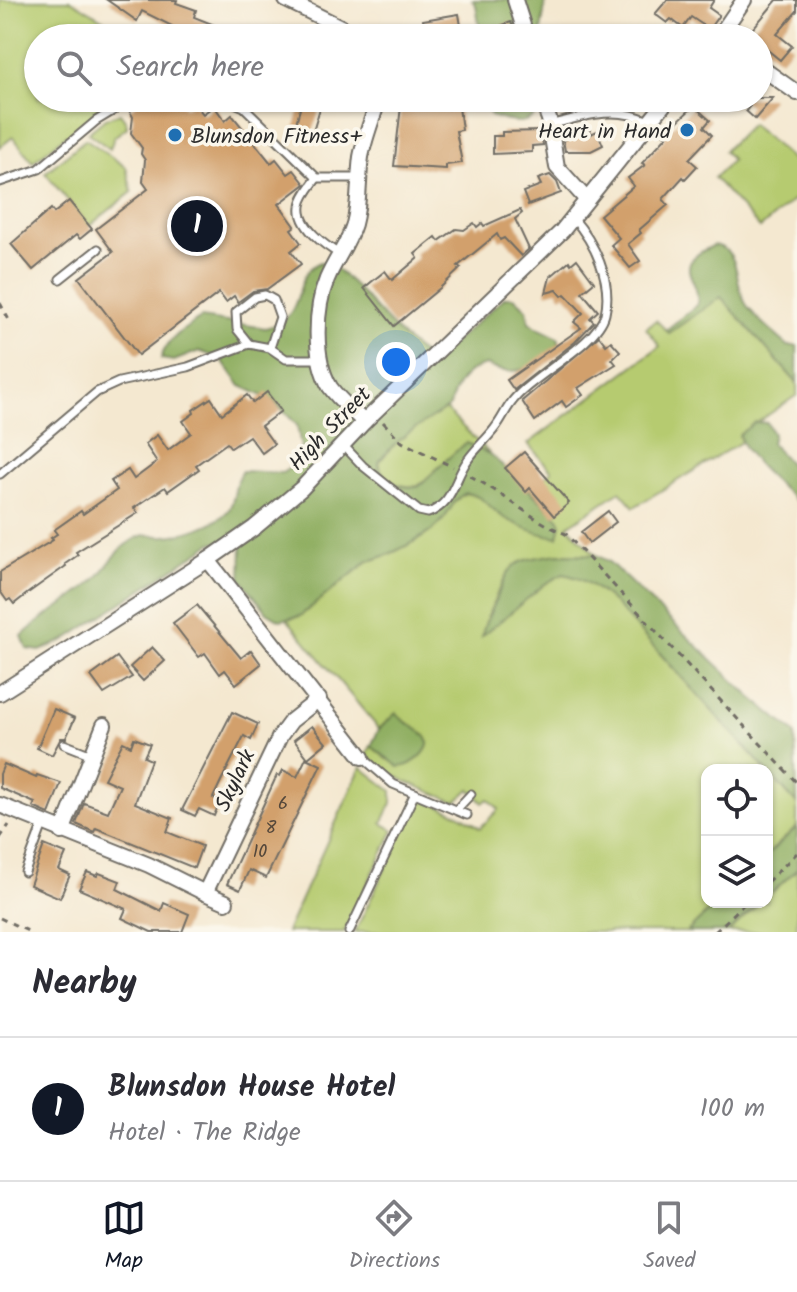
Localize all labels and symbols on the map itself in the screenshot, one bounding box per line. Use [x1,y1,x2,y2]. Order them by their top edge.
place label: Heart in Hand [538,115,672,150]
place label: Blunsdon Fitness+ [191,120,363,155]
marker: Heart in Hand [678,121,696,139]
marker: Blunsdon Fitness+ [166,126,184,144]
pin: 1 [171,196,223,256]
your location [376,342,416,382]
street label: High Street [281,379,381,480]
street label: Skylark [207,743,266,818]
house number: 6 [278,790,288,819]
house number: 8 [266,814,277,843]
house number: 10 [253,838,267,867]

